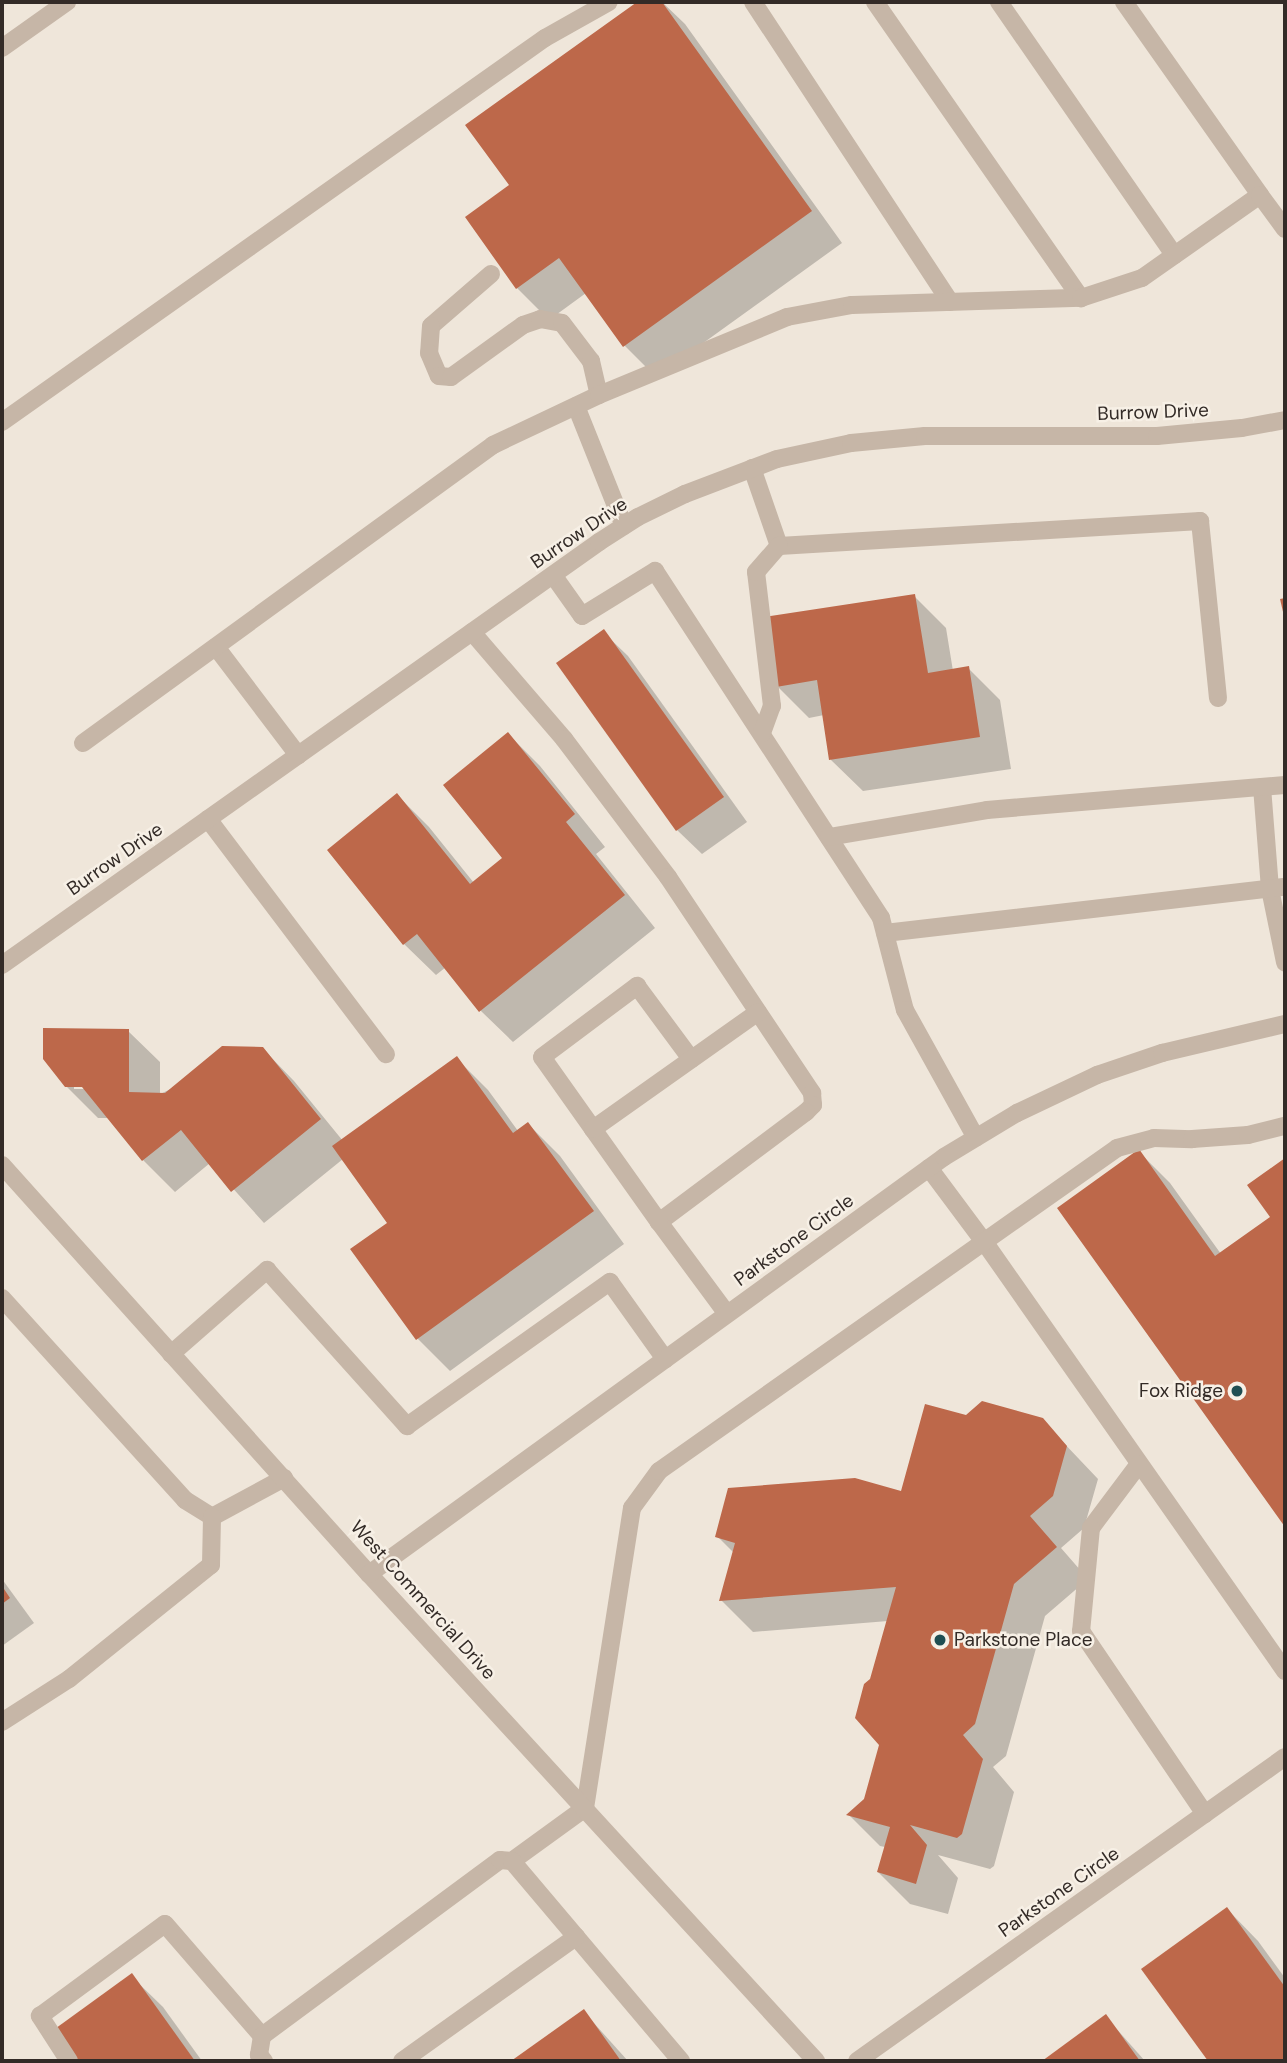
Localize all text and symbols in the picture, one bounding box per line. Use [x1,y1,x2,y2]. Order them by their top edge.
street label: Burrow Drive [1097,399,1209,425]
street label: Burrow Drive [526,492,632,574]
street label: Burrow Drive [63,818,167,900]
street label: Parkstone Circle [730,1189,858,1291]
place label: Fox Ridge [1139,1380,1223,1402]
marker: Fox Ridge [1229,1383,1245,1399]
street label: West Commercial Drive [346,1516,500,1684]
place label: Parkstone Place [954,1629,1093,1651]
marker: Parkstone Place [932,1632,948,1648]
street label: Parkstone Circle [994,1842,1124,1942]

